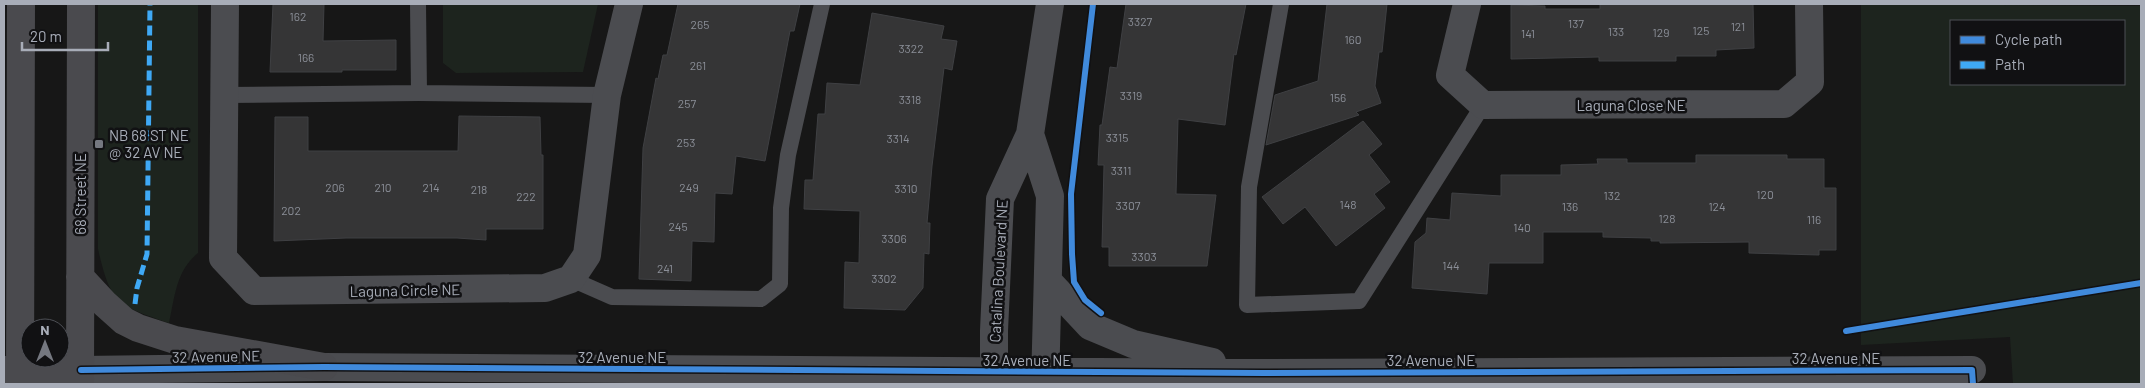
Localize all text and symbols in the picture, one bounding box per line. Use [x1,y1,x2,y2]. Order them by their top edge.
house number: 162 [290,9,306,23]
house number: 3327 [1128,14,1153,28]
house number: 137 [1568,16,1584,30]
house number: 265 [691,17,709,31]
house number: 121 [1731,19,1745,33]
scale bar [22,20,109,52]
legend [1950,20,2125,85]
house number: 125 [1693,23,1709,37]
house number: 133 [1608,24,1624,38]
house number: 129 [1653,25,1669,39]
house number: 141 [1521,26,1535,40]
text: 20 m [30,27,62,45]
text: Cycle path [1995,30,2062,48]
house number: 160 [1344,32,1362,46]
house number: 3322 [898,41,924,55]
house number: 166 [298,50,314,64]
text: Path [1995,55,2025,73]
house number: 261 [690,58,706,72]
house number: 3319 [1120,88,1142,102]
house number: 156 [1330,90,1346,104]
house number: 3318 [899,92,921,106]
house number: 257 [678,96,696,110]
street label: Laguna Close NE [1577,96,1685,114]
place label: NB 68 ST NE @ 32 AV NE [109,126,189,161]
house number: 3315 [1106,130,1128,144]
house number: 3314 [886,131,910,145]
house number: 253 [677,135,695,149]
marker: NB 68 ST NE @ 32 AV NE [93,138,105,150]
street label: 68 Street NE [71,153,89,235]
house number: 3311 [1111,163,1131,177]
house number: 206 [325,180,345,194]
house number: 210 [374,180,392,194]
house number: 214 [422,180,440,194]
house number: 249 [679,180,699,194]
house number: 3310 [894,181,918,195]
house number: 218 [471,182,487,196]
house number: 120 [1756,187,1774,201]
house number: 132 [1604,188,1620,202]
house number: 222 [516,189,536,203]
house number: 148 [1339,197,1357,211]
house number: 3307 [1116,198,1141,212]
street label: Catalina Boulevard NE [985,199,1011,343]
house number: 136 [1562,199,1578,213]
house number: 124 [1708,199,1726,213]
house number: 202 [281,203,301,217]
house number: 128 [1659,211,1675,225]
house number: 116 [1807,212,1821,226]
house number: 245 [668,219,688,233]
house number: 140 [1513,220,1531,234]
house number: 3306 [881,231,907,245]
house number: 3303 [1131,249,1157,263]
house number: 144 [1442,258,1460,272]
house number: 241 [657,261,673,275]
house number: 3302 [871,271,897,285]
street label: Laguna Circle NE [350,280,460,300]
north arrow [20,318,70,368]
text: N [40,321,50,338]
street label: 32 Avenue NE [172,346,260,366]
street label: 32 Avenue NE [578,348,666,366]
street label: 32 Avenue NE [1792,349,1880,367]
street label: 32 Avenue NE [983,351,1071,369]
street label: 32 Avenue NE [1387,351,1475,369]

